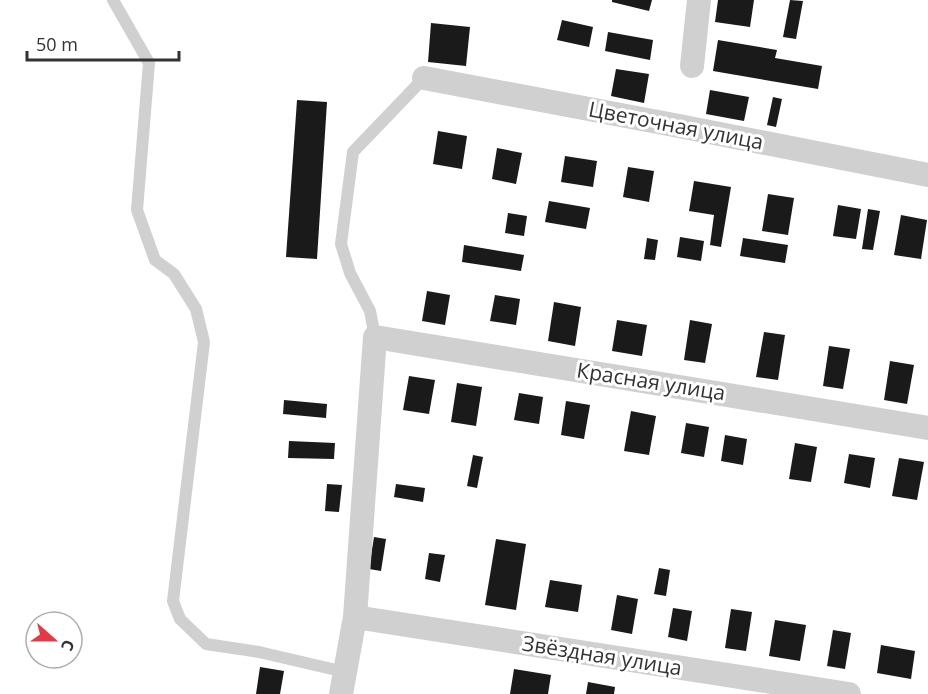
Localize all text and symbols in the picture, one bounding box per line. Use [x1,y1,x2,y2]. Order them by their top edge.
scale bar [27,24,178,62]
text: 50 m [36,32,78,56]
street label: Цветочная улица [586,94,766,156]
street label: Красная улица [575,355,727,407]
north arrow [24,610,84,670]
street label: Звёздная улица [520,629,684,681]
text: С [56,637,80,654]

